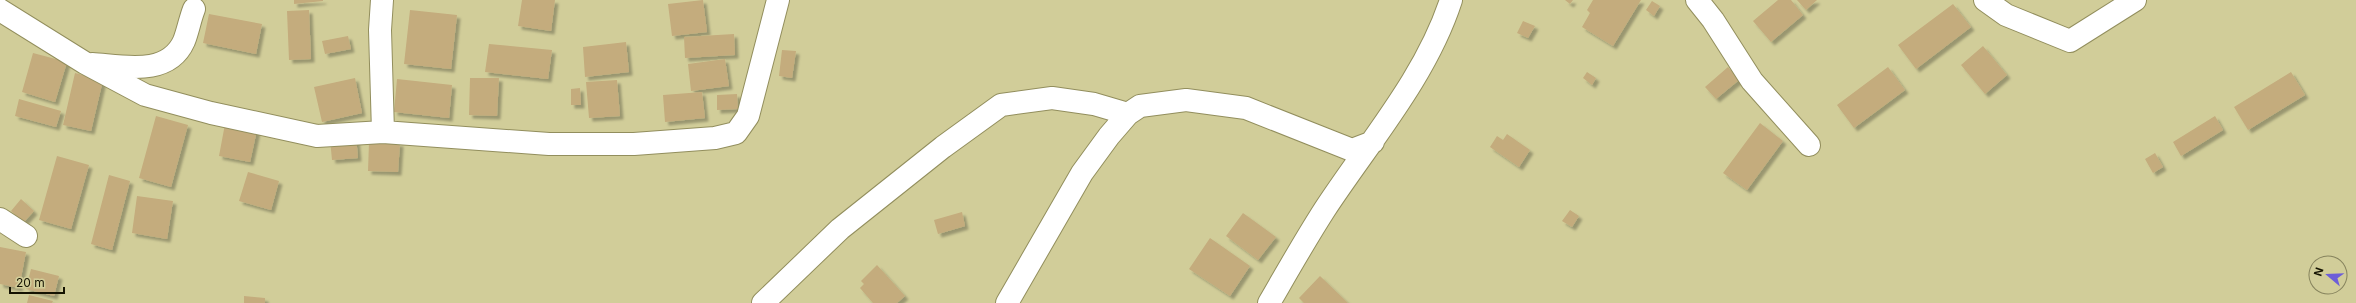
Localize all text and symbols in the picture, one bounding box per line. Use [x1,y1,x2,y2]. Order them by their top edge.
north arrow [2308,255,2348,295]
text: N [2311,265,2327,278]
scale bar [10,269,64,295]
text: 20 m [16,275,45,290]

